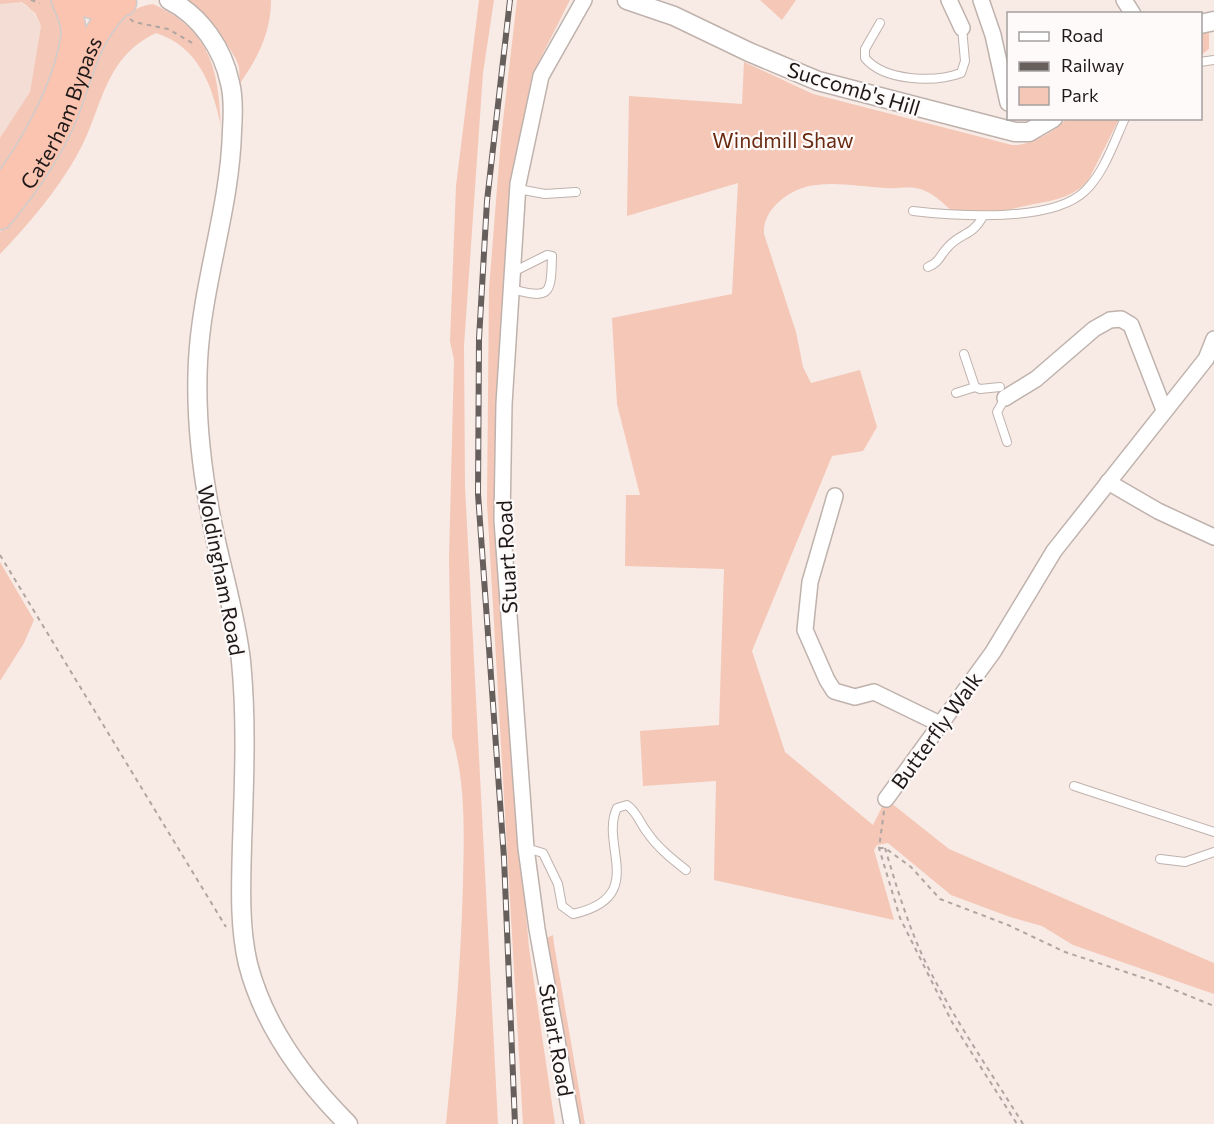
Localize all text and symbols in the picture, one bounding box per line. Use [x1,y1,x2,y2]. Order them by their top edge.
legend [1007,12,1202,120]
text: Road [1061,24,1103,46]
street label: Caterham Bypass [14,32,106,193]
text: Railway [1061,54,1124,76]
street label: Succomb's Hill [784,56,924,120]
text: Park [1061,84,1099,106]
park label: Windmill Shaw [712,127,854,152]
street label: Woldingham Road [193,483,251,657]
street label: Stuart Road [491,500,521,614]
street label: Butterfly Walk [885,667,987,793]
street label: Stuart Road [535,982,579,1098]

